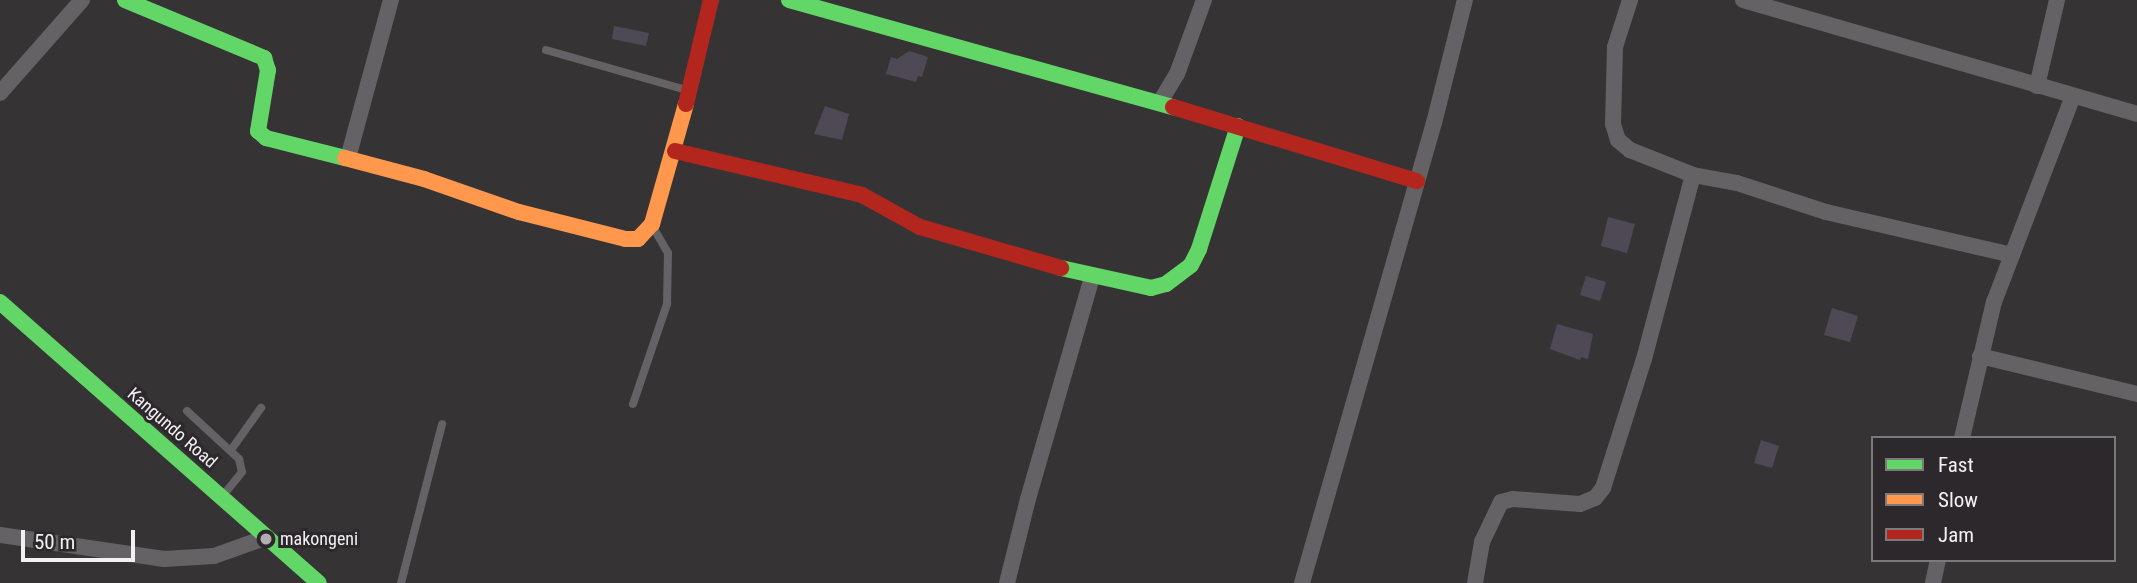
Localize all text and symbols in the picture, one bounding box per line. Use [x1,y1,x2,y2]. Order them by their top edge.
street label: Kangundo Road [123,383,221,473]
legend [1871,436,2116,562]
text: Fast [1938,453,1974,477]
text: Slow [1938,488,1978,512]
scale bar [24,516,138,560]
text: Jam [1938,523,1974,547]
place label: makongeni [280,528,358,550]
text: 50 m [34,530,75,554]
marker: makongeni [258,531,274,547]

